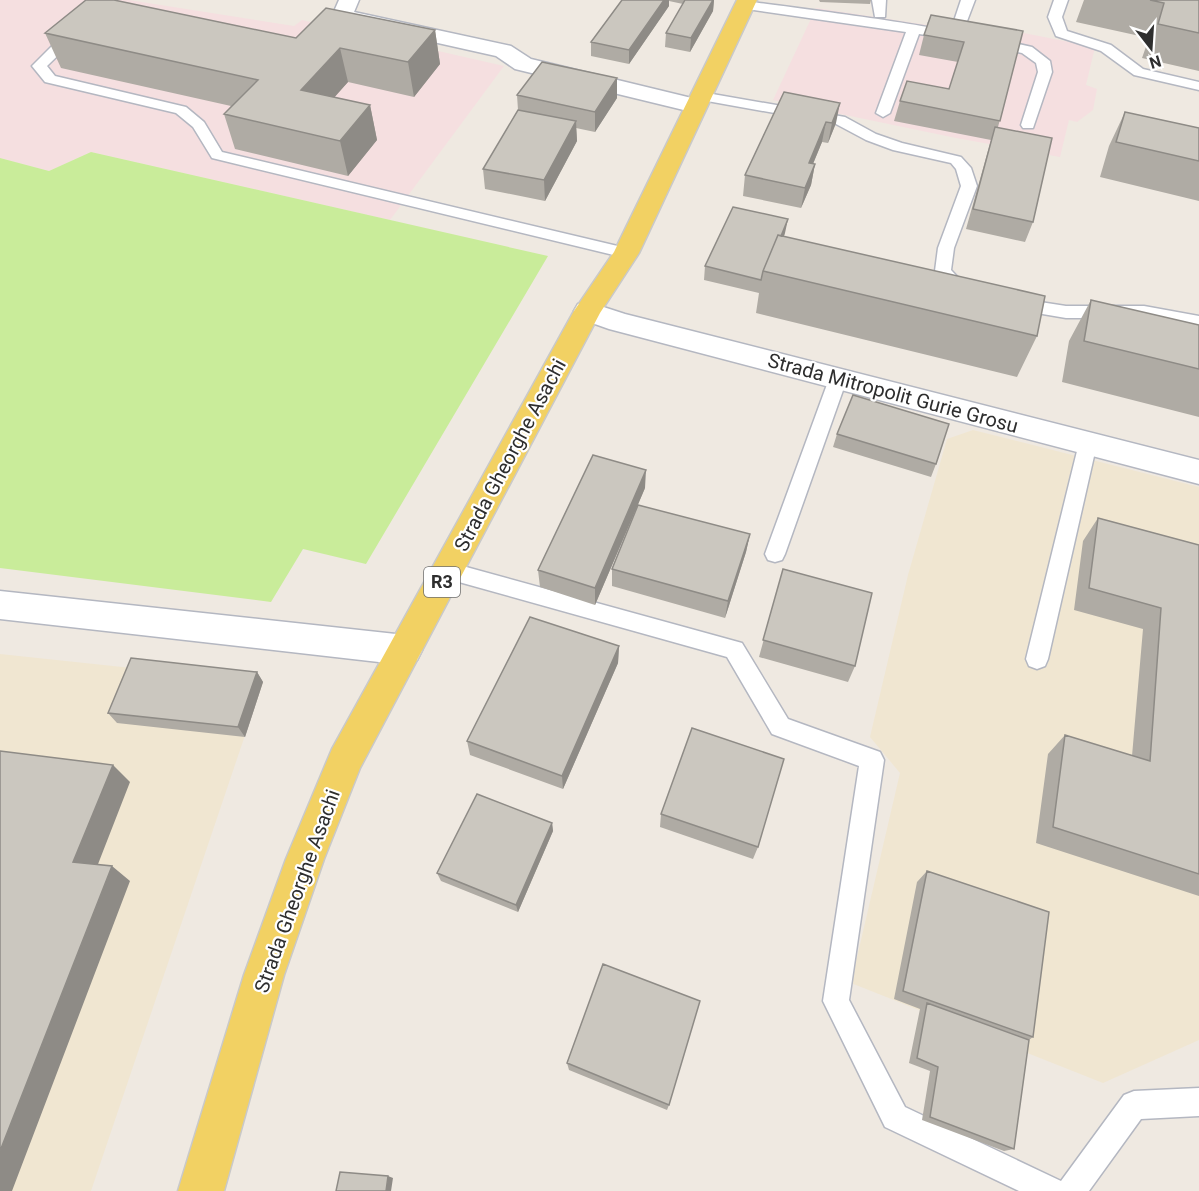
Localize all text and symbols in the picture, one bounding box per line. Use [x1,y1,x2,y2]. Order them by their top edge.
north arrow [1121,18,1181,78]
text: N [1147,51,1163,73]
street label: Strada Mitropolit Gurie Grosu [765,348,1021,438]
street label: Strada Gheorghe Asachi [449,355,571,555]
road number: R3 [424,567,460,597]
street label: Strada Gheorghe Asachi [249,786,345,996]

